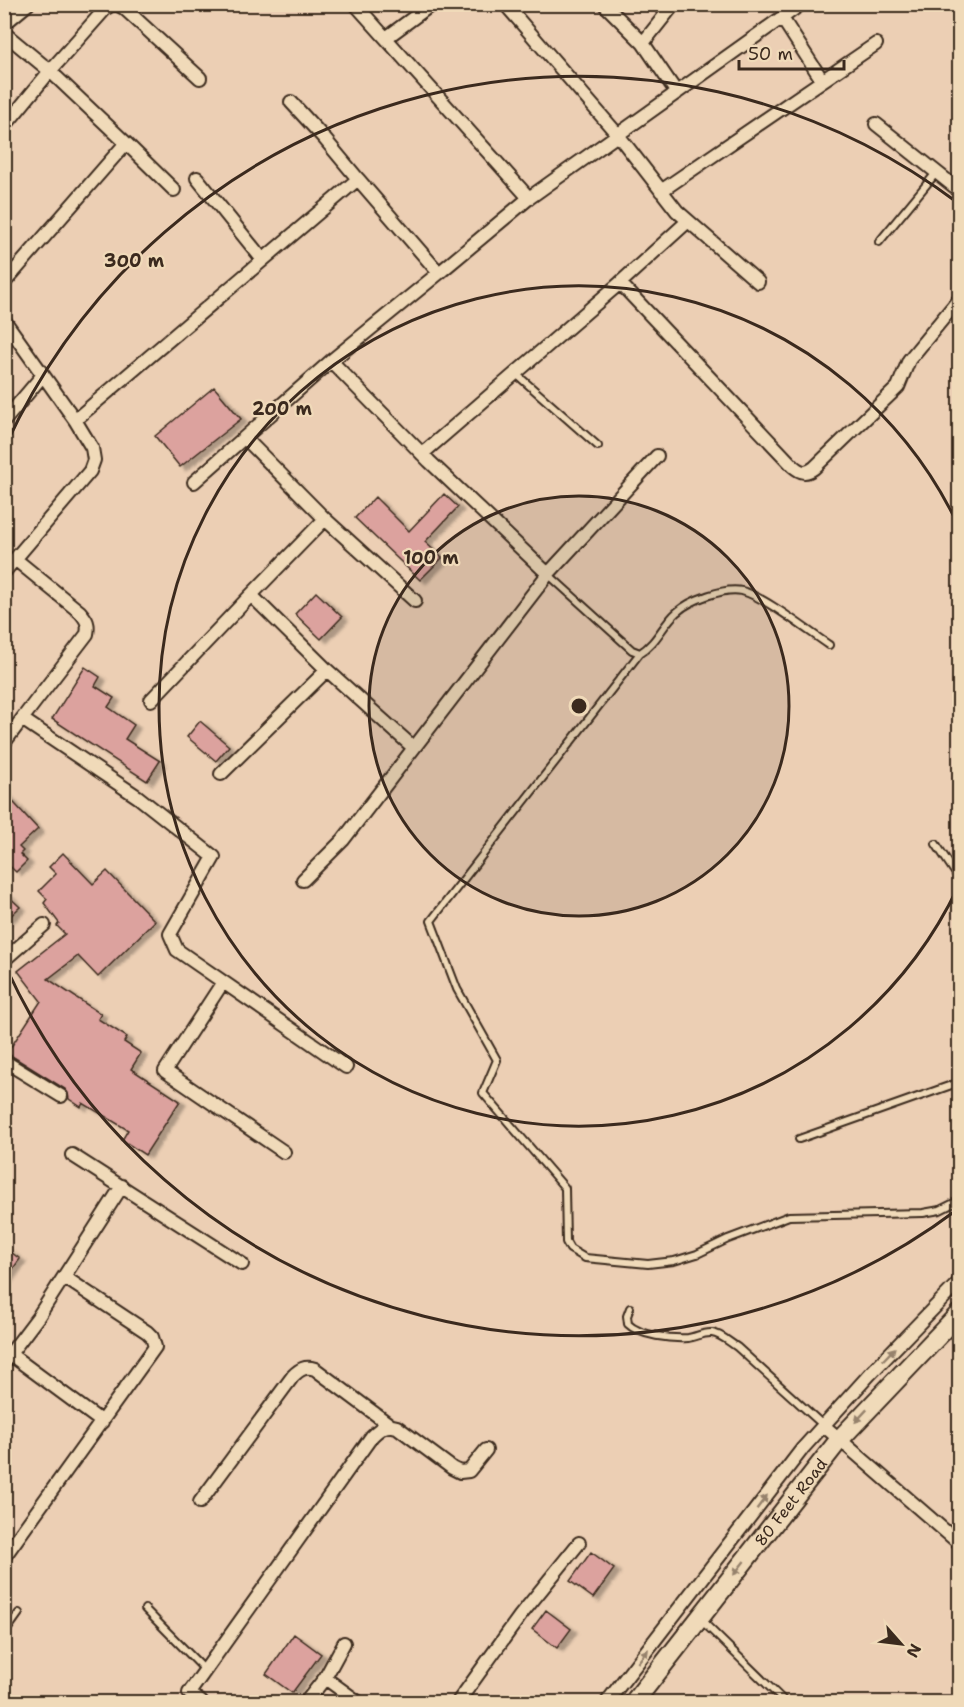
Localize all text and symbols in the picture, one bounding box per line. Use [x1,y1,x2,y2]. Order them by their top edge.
scale bar [739,33,844,71]
text: 50 m [748,42,793,66]
text: 300 m [104,249,165,273]
text: 200 m [252,397,313,421]
text: 100 m [403,546,459,570]
centre of rings [569,696,589,716]
one-way arrow [881,1347,895,1361]
one-way arrow [855,1408,868,1423]
street label: 80 Feet Road [750,1454,832,1551]
one-way arrow [756,1494,768,1510]
one-way arrow [733,1560,745,1576]
north arrow [871,1614,931,1674]
text: N [902,1640,926,1661]
one-way arrow [637,1649,649,1664]

